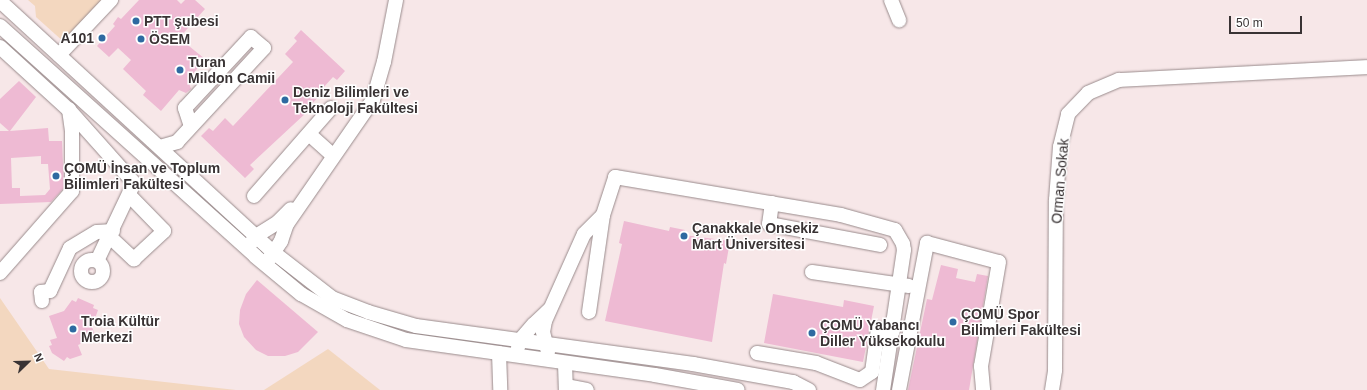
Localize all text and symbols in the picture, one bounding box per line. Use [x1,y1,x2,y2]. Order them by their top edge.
scale bar [1231,8,1304,34]
place label: PTT şubesi [144,13,219,29]
marker: PTT şubesi [131,16,141,26]
text: 50 m [1236,16,1263,30]
place label: A101 [61,30,94,46]
place label: ÖSEM [149,31,190,47]
marker: A101 [97,33,107,43]
marker: ÖSEM [136,34,146,44]
place label: Turan Mildon Camii [188,54,275,86]
marker: Turan Mildon Camii [175,65,185,75]
place label: Deniz Bilimleri ve Teknoloji Fakültesi [293,84,418,116]
marker: Deniz Bilimleri ve Teknoloji Fakültesi [280,95,290,105]
street label: Orman Sokak [1048,138,1072,224]
place label: ÇOMÜ İnsan ve Toplum Bilimleri Fakültesi [64,160,220,192]
marker: ÇOMÜ İnsan ve Toplum Bilimleri Fakültesi [51,171,61,181]
place label: Çanakkale Onsekiz Mart Üniversitesi [692,220,819,252]
marker: Çanakkale Onsekiz Mart Üniversitesi [679,231,689,241]
place label: ÇOMÜ Spor Bilimleri Fakültesi [961,306,1081,338]
place label: Troia Kültür Merkezi [81,313,160,346]
place label: ÇOMÜ Yabancı Diller Yüksekokulu [820,317,945,350]
marker: ÇOMÜ Spor Bilimleri Fakültesi [948,317,958,327]
marker: Troia Kültür Merkezi [68,324,78,334]
marker: ÇOMÜ Yabancı Diller Yüksekokulu [807,328,817,338]
north arrow [8,342,48,382]
text: N [32,351,46,363]

